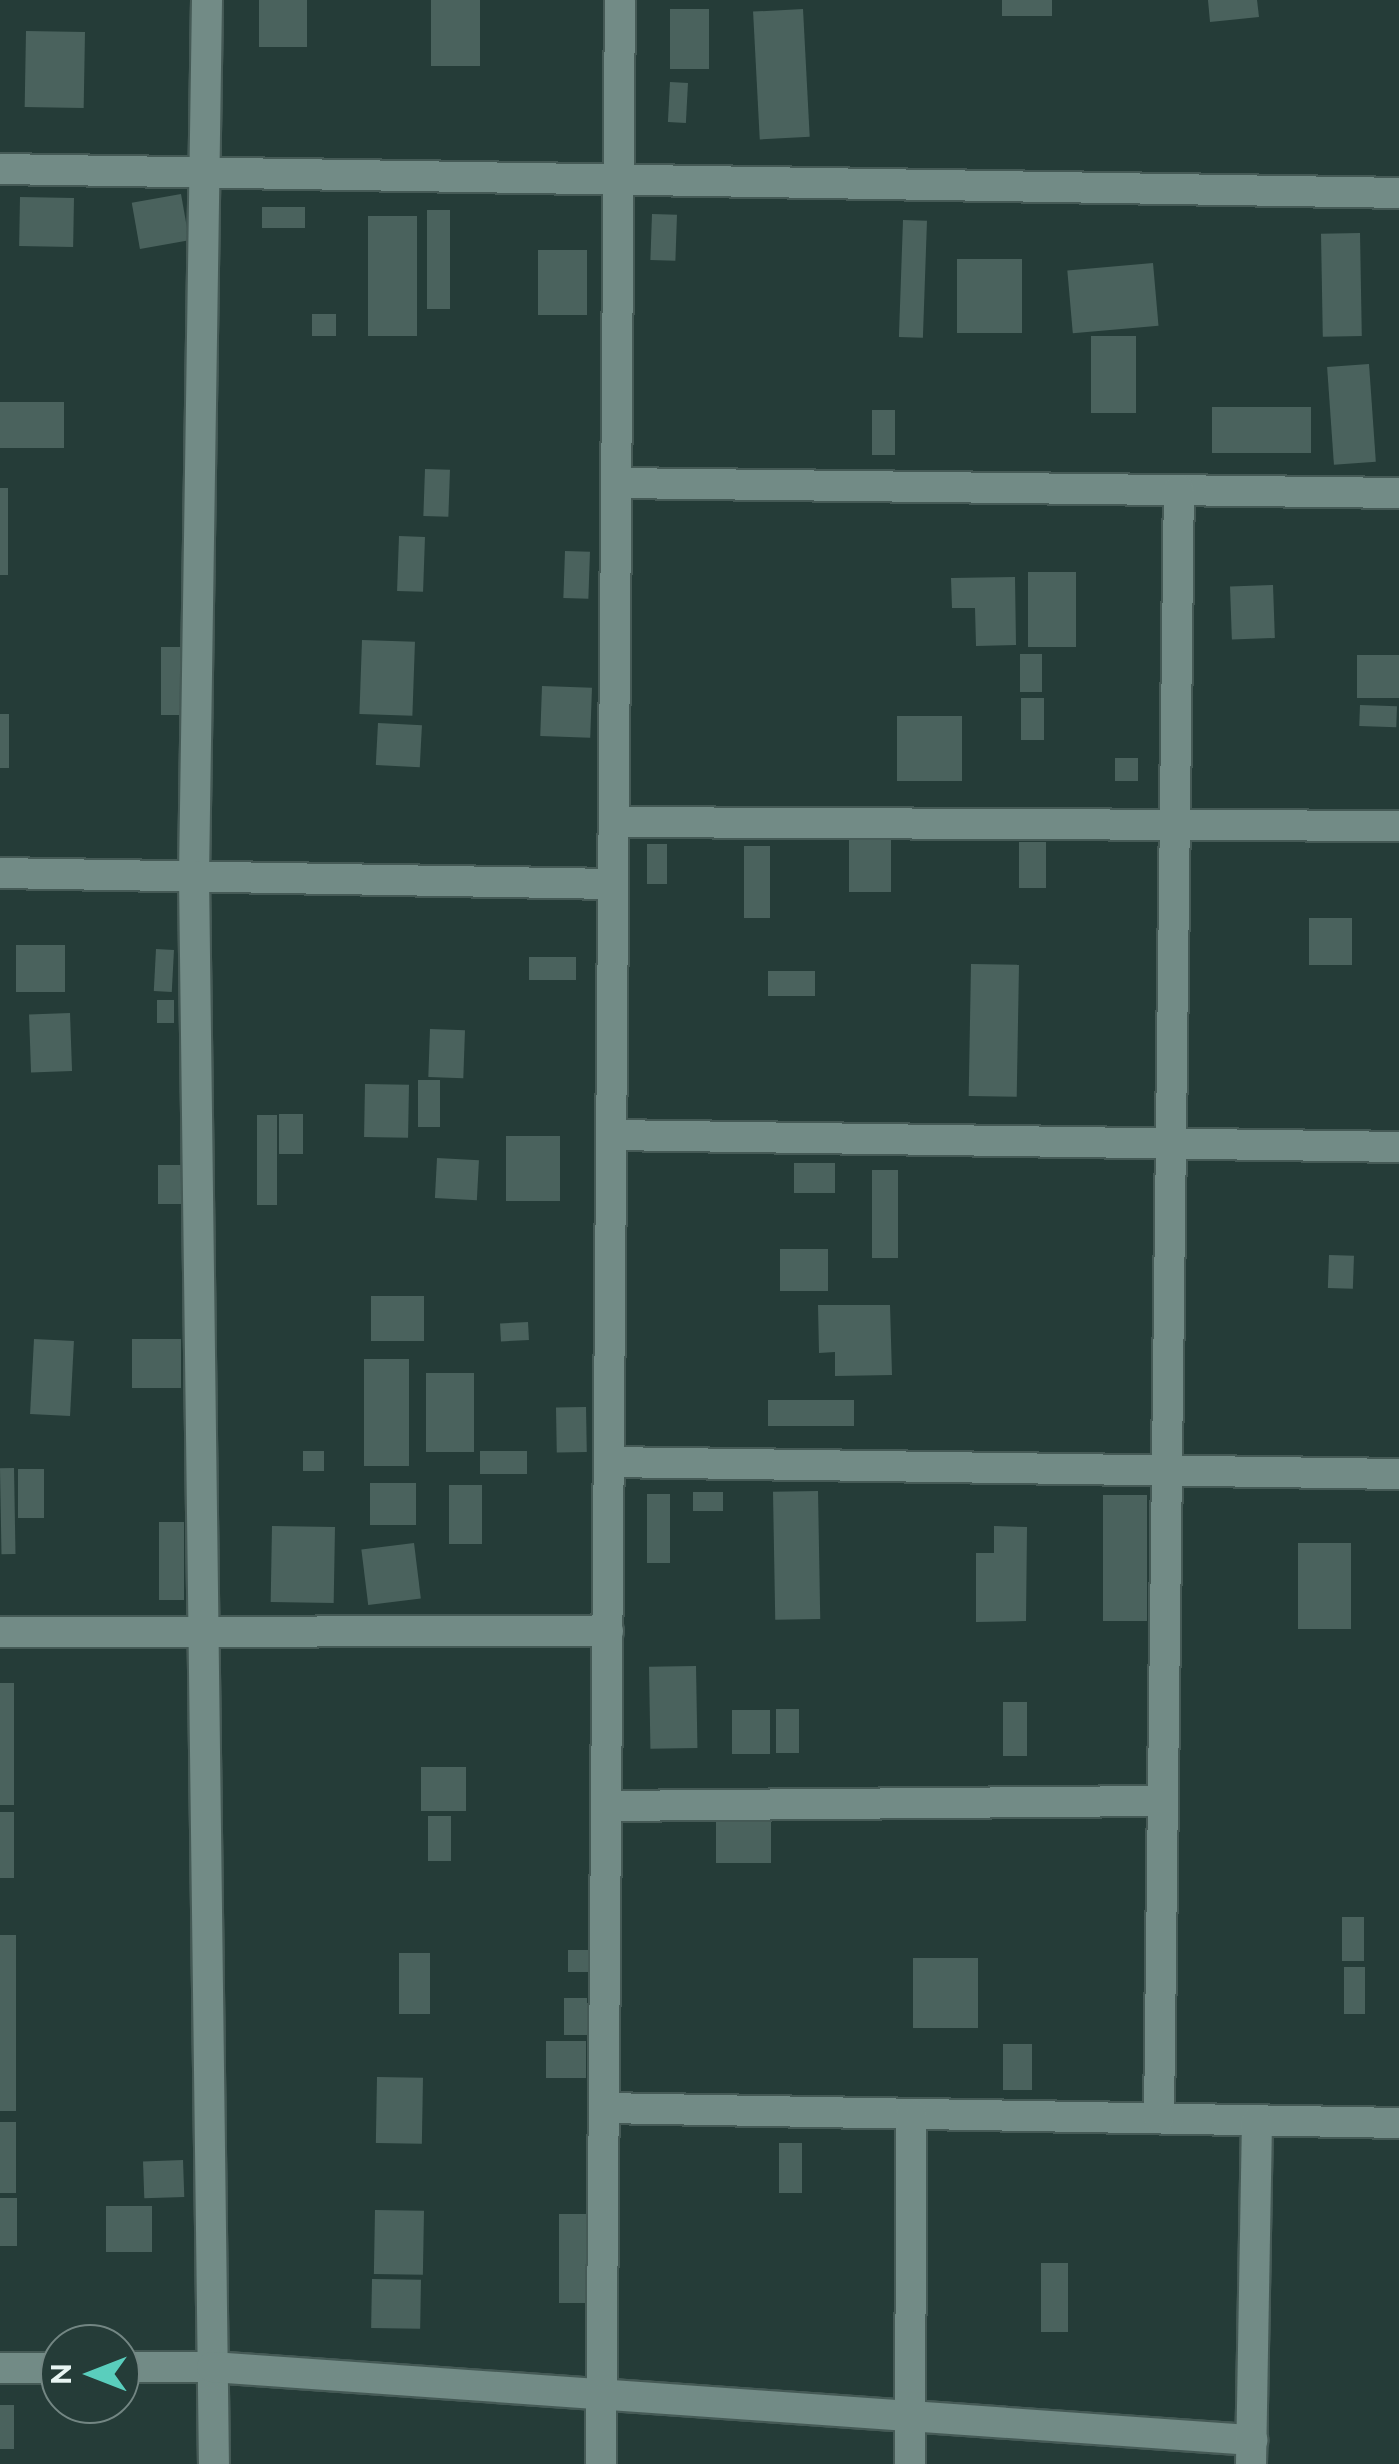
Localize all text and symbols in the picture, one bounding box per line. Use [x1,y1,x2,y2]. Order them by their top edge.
north arrow [40,2324,140,2424]
text: N [45,2363,78,2385]

